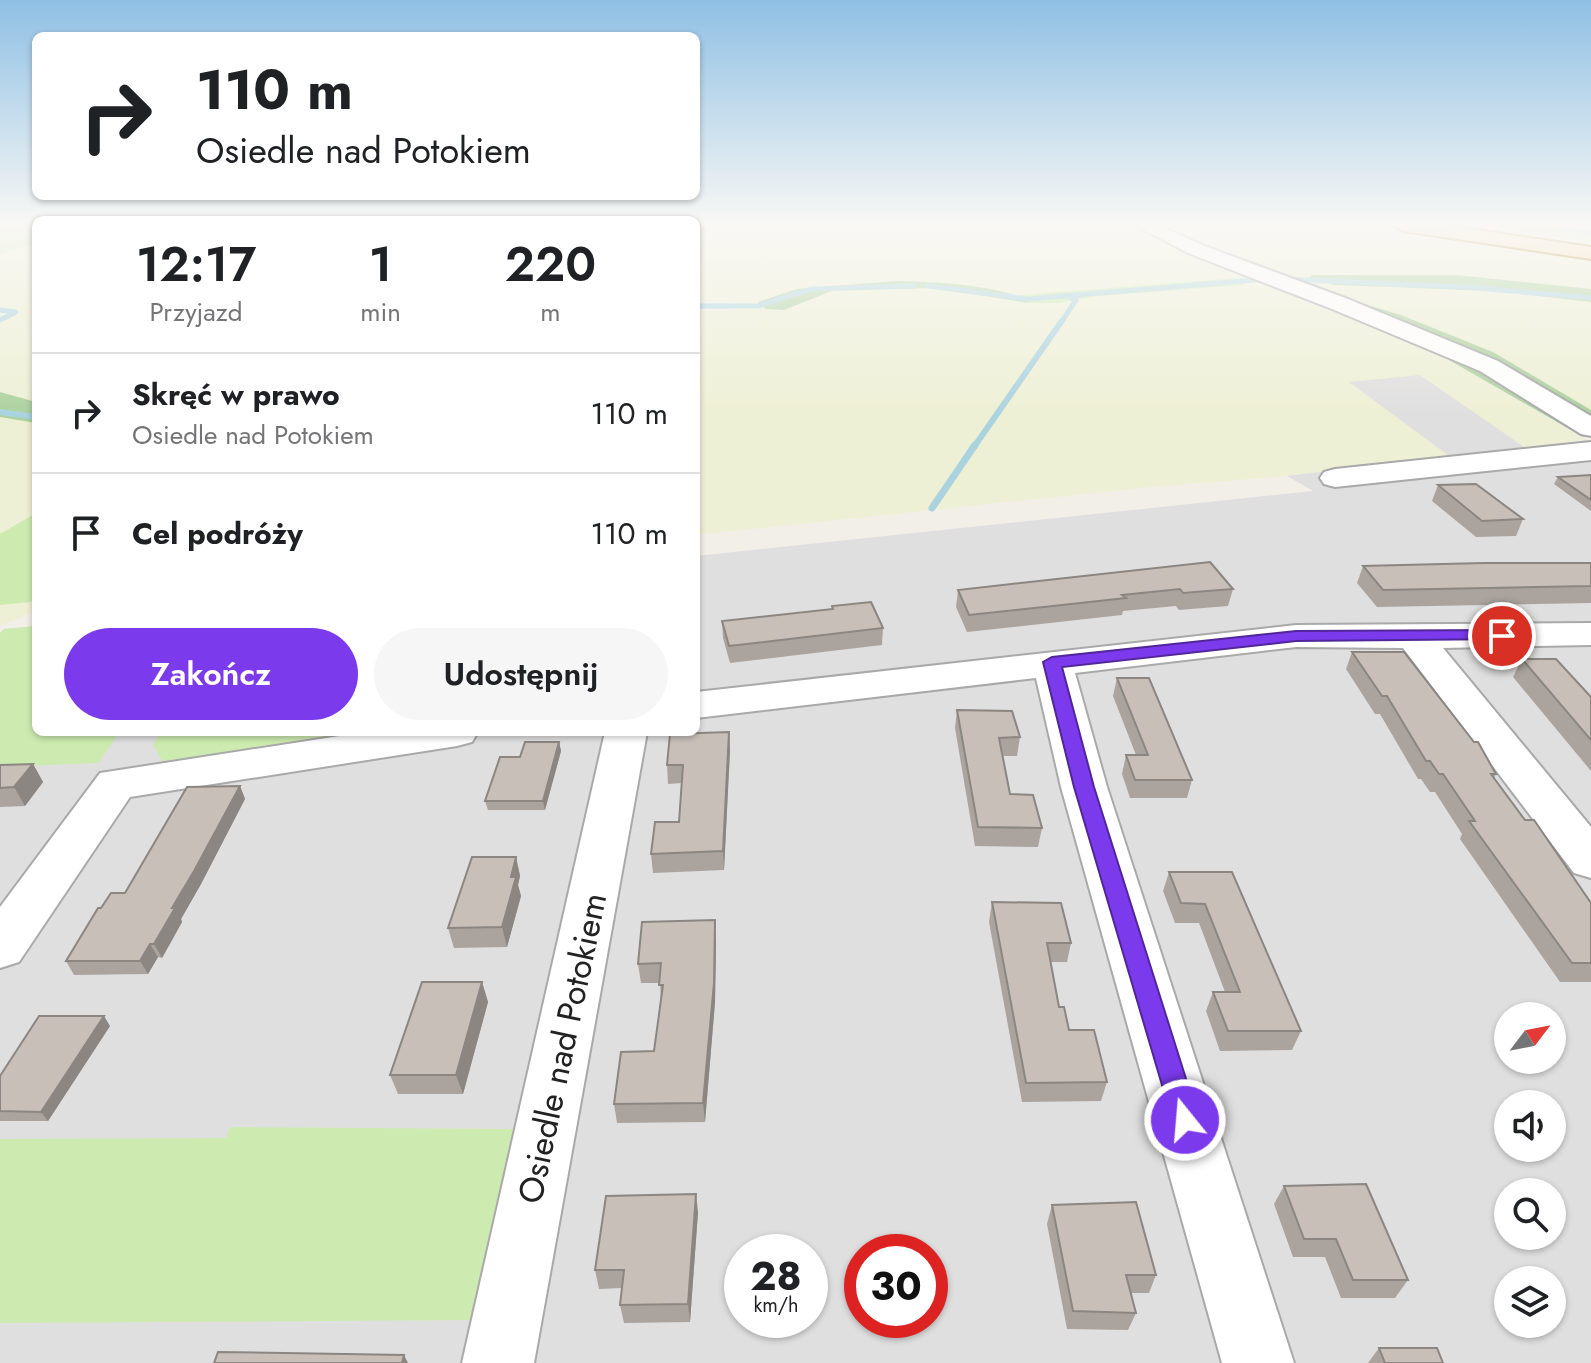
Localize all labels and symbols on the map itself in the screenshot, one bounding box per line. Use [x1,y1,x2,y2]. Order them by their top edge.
pin [1468,602,1536,670]
street label: Osiedle nad Potokiem [506,888,619,1208]
north arrow [1494,1002,1566,1074]
position arrow [1143,1078,1227,1162]
speed limit sign: 30 [844,1234,948,1338]

